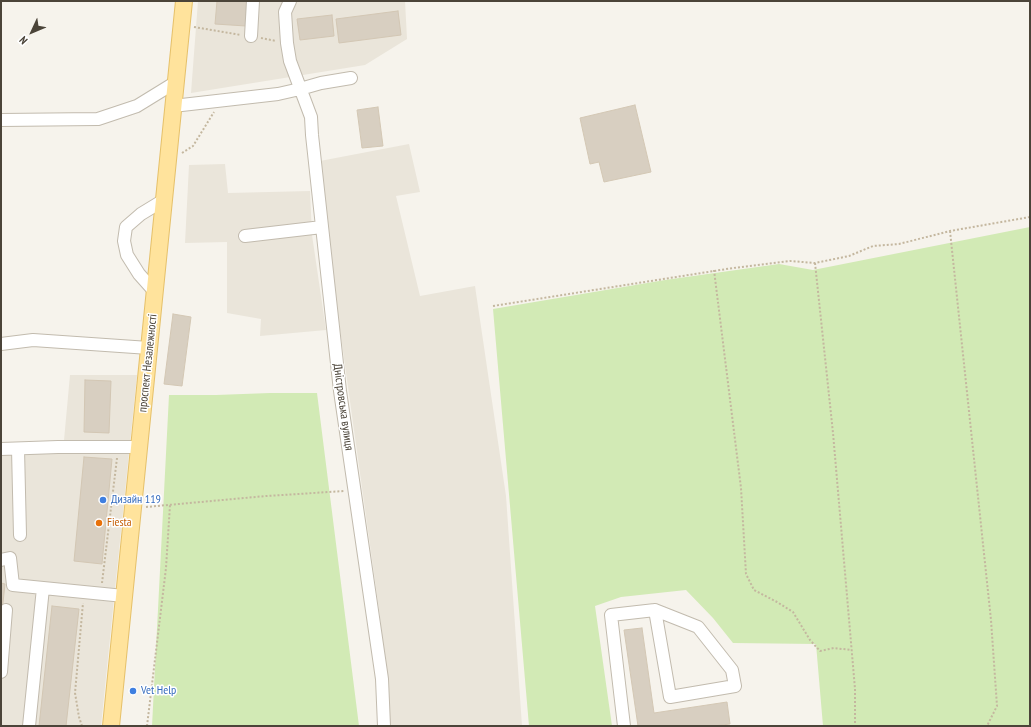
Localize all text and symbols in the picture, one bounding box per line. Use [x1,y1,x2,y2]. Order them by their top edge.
north arrow [12,12,52,52]
text: N [16,33,30,47]
street label: проспект Незалежності [136,313,160,413]
street label: Дністровська вулиця [330,363,356,451]
place label: Дизайн 119 [111,493,161,507]
marker: Дизайн 119 [98,495,108,505]
place label: Fiesta [107,516,132,530]
marker: Fiesta [94,518,104,528]
place label: Vet Help [141,684,176,698]
marker: Vet Help [128,686,138,696]

